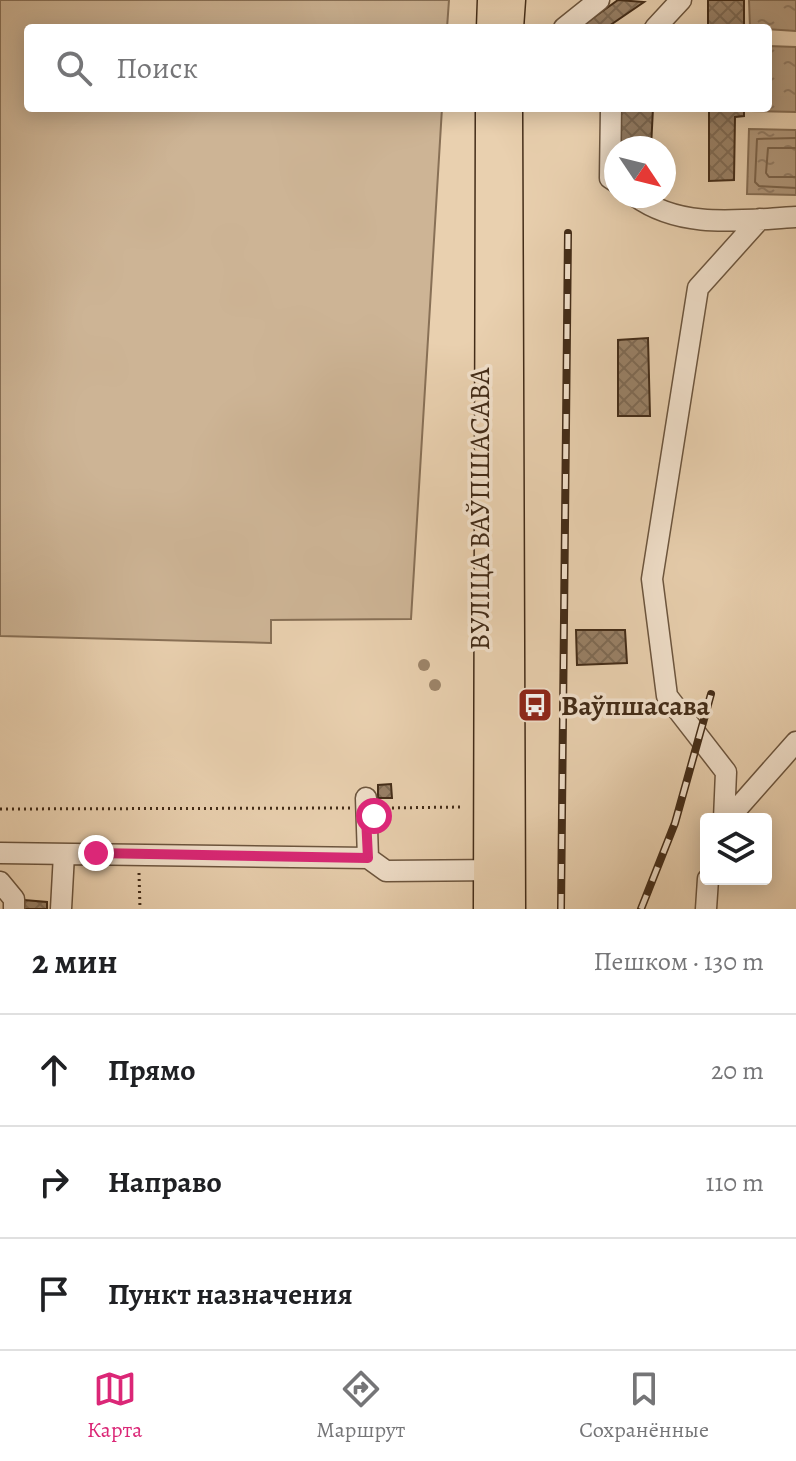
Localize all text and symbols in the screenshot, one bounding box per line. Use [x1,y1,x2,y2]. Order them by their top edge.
search box [24,24,772,112]
icon: search [52,46,96,90]
text: Поиск [116,48,198,88]
north arrow [604,136,676,208]
street label: ВУЛІЦА ВАЎПШАСАВА [461,367,499,650]
bus stop icon: Ваўпшасава [516,686,554,724]
place label: Ваўпшасава [561,687,711,725]
route start [356,798,392,834]
map controls [700,813,772,885]
button: layers [700,813,772,885]
route end [78,835,114,871]
text: 2 мин [32,938,118,985]
text: Пешком · 130 m [594,944,764,979]
icon: ahead [32,1048,76,1092]
text: Прямо [108,1050,195,1090]
text: 20 m [711,1053,764,1088]
icon: right [32,1160,76,1204]
text: Направо [108,1162,222,1202]
text: 110 m [706,1165,764,1200]
icon: arrive [32,1272,76,1316]
text: Пункт назначения [108,1274,353,1314]
tab: Карта [87,1367,142,1445]
tab: Маршрут [316,1367,405,1445]
tab: Сохранённые [579,1367,709,1445]

